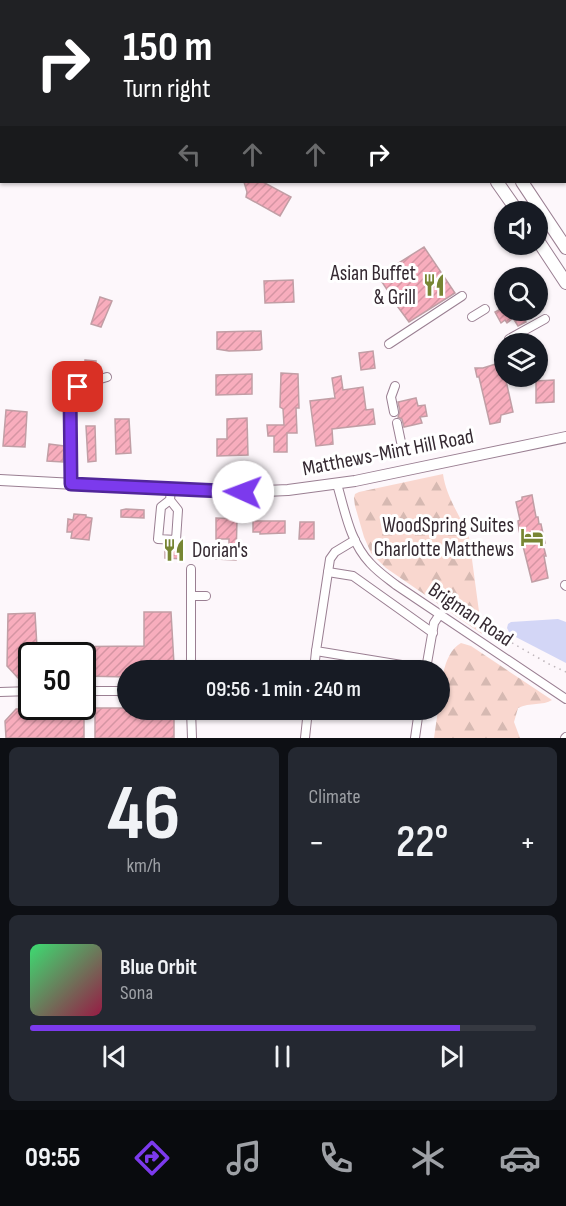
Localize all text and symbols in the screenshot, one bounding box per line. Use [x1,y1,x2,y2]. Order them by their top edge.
text: 150 m [123,22,212,73]
icon: right [24,24,102,102]
text: Turn right [123,73,210,105]
icon: left [173,138,206,171]
icon: ahead [236,138,269,171]
icon: ahead [299,138,332,171]
icon: right [362,138,395,171]
map controls [494,201,548,387]
button: sound [494,201,548,255]
place label: Asian Buffet & Grill [330,261,416,310]
button: search [494,267,548,321]
restaurant icon: Asian Buffet & Grill [421,272,447,298]
button: layers [494,333,548,387]
pin [52,361,103,412]
icon: arrive [61,370,94,403]
street label: Matthews-Mint Hill Road [300,424,476,481]
position arrow [211,460,275,524]
place label: WoodSpring Suites Charlotte Matthews [374,513,514,562]
hotel icon: WoodSpring Suites Charlotte Matthews [519,524,545,550]
restaurant icon: Dorian's [161,537,187,563]
place label: Dorian's [192,538,248,563]
street label: Brigman Road [424,577,518,652]
speed limit sign: 50 [18,642,96,720]
text: 09:56 · 1 min · 240 m [206,676,361,703]
text: 46 [107,768,180,861]
text: Climate [309,785,361,809]
text: 22° [396,815,448,870]
text: − [309,823,325,863]
text: + [520,823,536,863]
text: km/h [126,854,161,878]
text: Blue Orbit [120,954,197,981]
text: Sona [120,981,153,1005]
icon: previous [98,1040,131,1073]
icon: pause [266,1040,299,1073]
icon: next [435,1040,468,1073]
icon: directions [131,1137,173,1179]
icon: music [223,1137,265,1179]
icon: phone [315,1137,357,1179]
icon: climate [407,1137,449,1179]
icon: car [499,1137,541,1179]
text: 09:55 [25,1142,80,1174]

